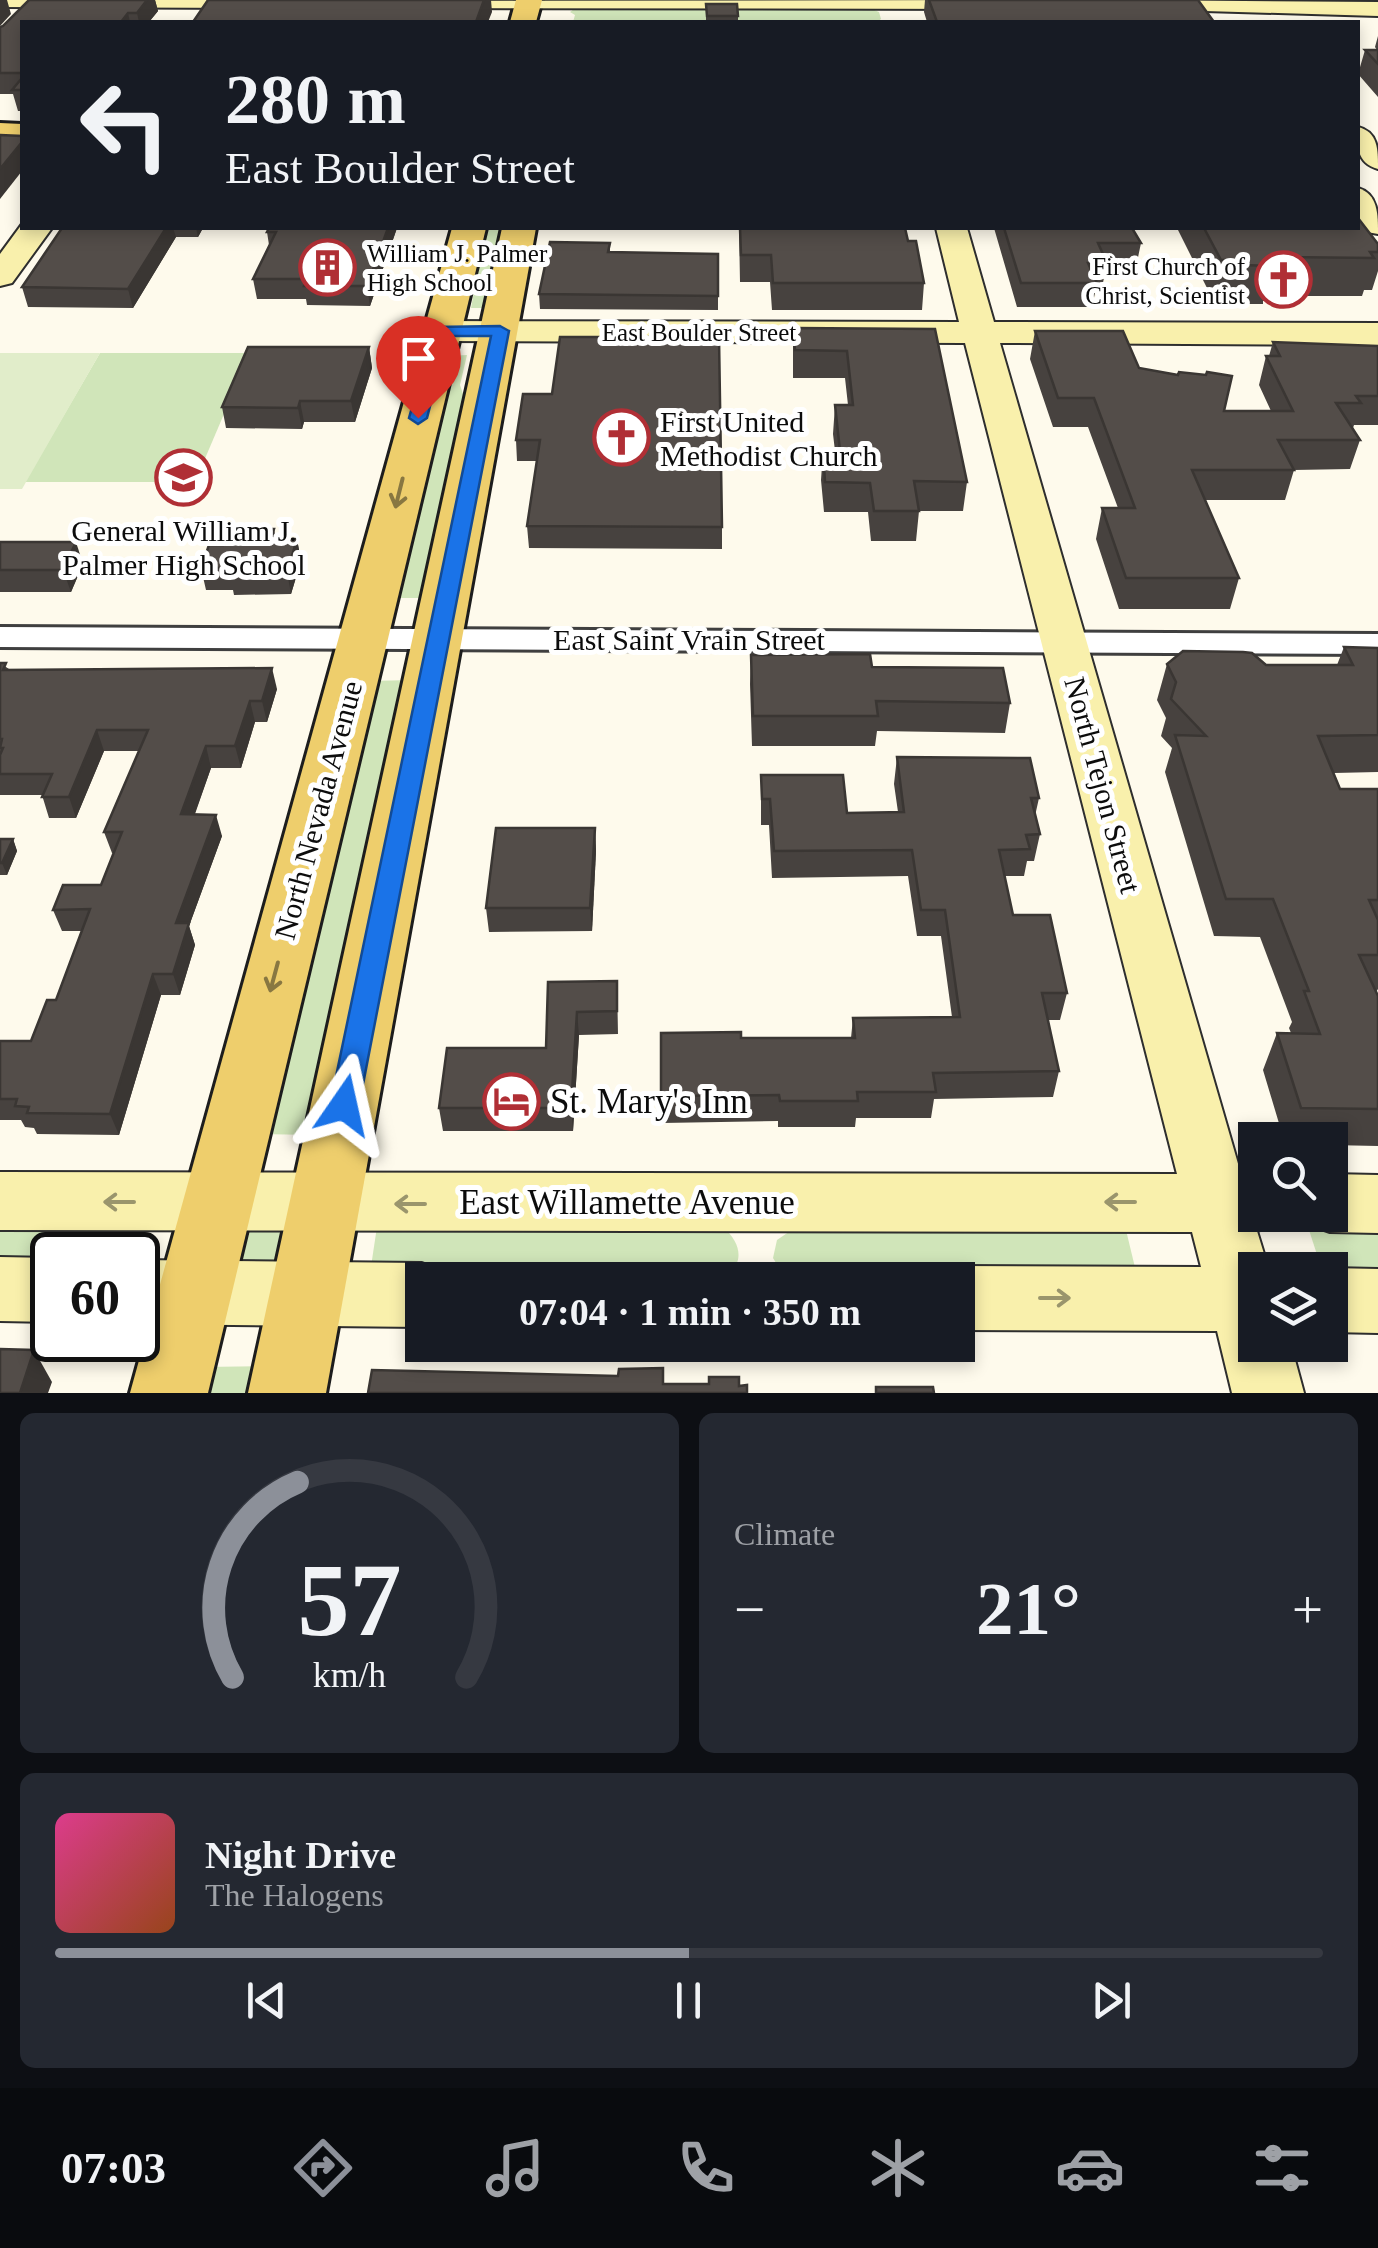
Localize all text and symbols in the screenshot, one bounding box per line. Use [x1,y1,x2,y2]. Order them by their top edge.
icon: left [60,60,190,190]
text: 280 m [225,61,406,138]
text: East Boulder Street [225,143,575,193]
building icon: William J. Palmer High School [298,237,358,297]
place label: William J. Palmer High School [367,240,548,296]
church icon: First Church of Christ, Scientist [1254,250,1314,310]
place label: First Church of Christ, Scientist [1085,253,1246,309]
pin [376,316,461,419]
street label: East Boulder Street [602,319,796,346]
icon: arrive [391,331,446,386]
place label: First United Methodist Church [660,405,878,472]
church icon: First United Methodist Church [591,408,651,468]
school or university icon: General William J. Palmer High School [154,448,214,508]
one-way arrow [389,476,407,508]
place label: General William J. Palmer High School [62,514,306,581]
street label: East Saint Vrain Street [553,623,826,656]
street label: North Tejon Street [1058,673,1148,897]
street label: North Nevada Avenue [268,677,368,943]
one-way arrow [264,961,283,992]
position arrow [292,1053,396,1157]
hotel icon: St. Mary's Inn [481,1071,541,1131]
place label: St. Mary's Inn [550,1082,748,1121]
map controls [1238,1122,1348,1362]
button: search [1238,1122,1348,1232]
street label: East Willamette Avenue [459,1183,795,1222]
one-way arrow [104,1192,136,1212]
one-way arrow [1104,1192,1136,1212]
one-way arrow [394,1194,426,1213]
speed limit sign: 60 [30,1232,160,1362]
button: layers [1238,1252,1348,1362]
one-way arrow [1038,1289,1070,1308]
text: 07:04 · 1 min · 350 m [519,1291,861,1333]
text: Climate [734,1516,835,1552]
text: 57 [298,1542,402,1657]
text: 21° [976,1567,1081,1650]
text: − [734,1579,765,1640]
text: + [1292,1579,1323,1640]
text: km/h [313,1655,386,1695]
text: Night Drive [205,1834,396,1876]
text: The Halogens [205,1877,384,1913]
icon: previous [239,1973,294,2028]
icon: pause [661,1973,716,2028]
icon: next [1084,1973,1139,2028]
icon: directions [288,2133,358,2203]
icon: music [480,2133,550,2203]
icon: phone [671,2133,741,2203]
icon: climate [863,2133,933,2203]
icon: car [1055,2133,1125,2203]
icon: filters [1247,2133,1317,2203]
text: 07:03 [61,2143,166,2193]

